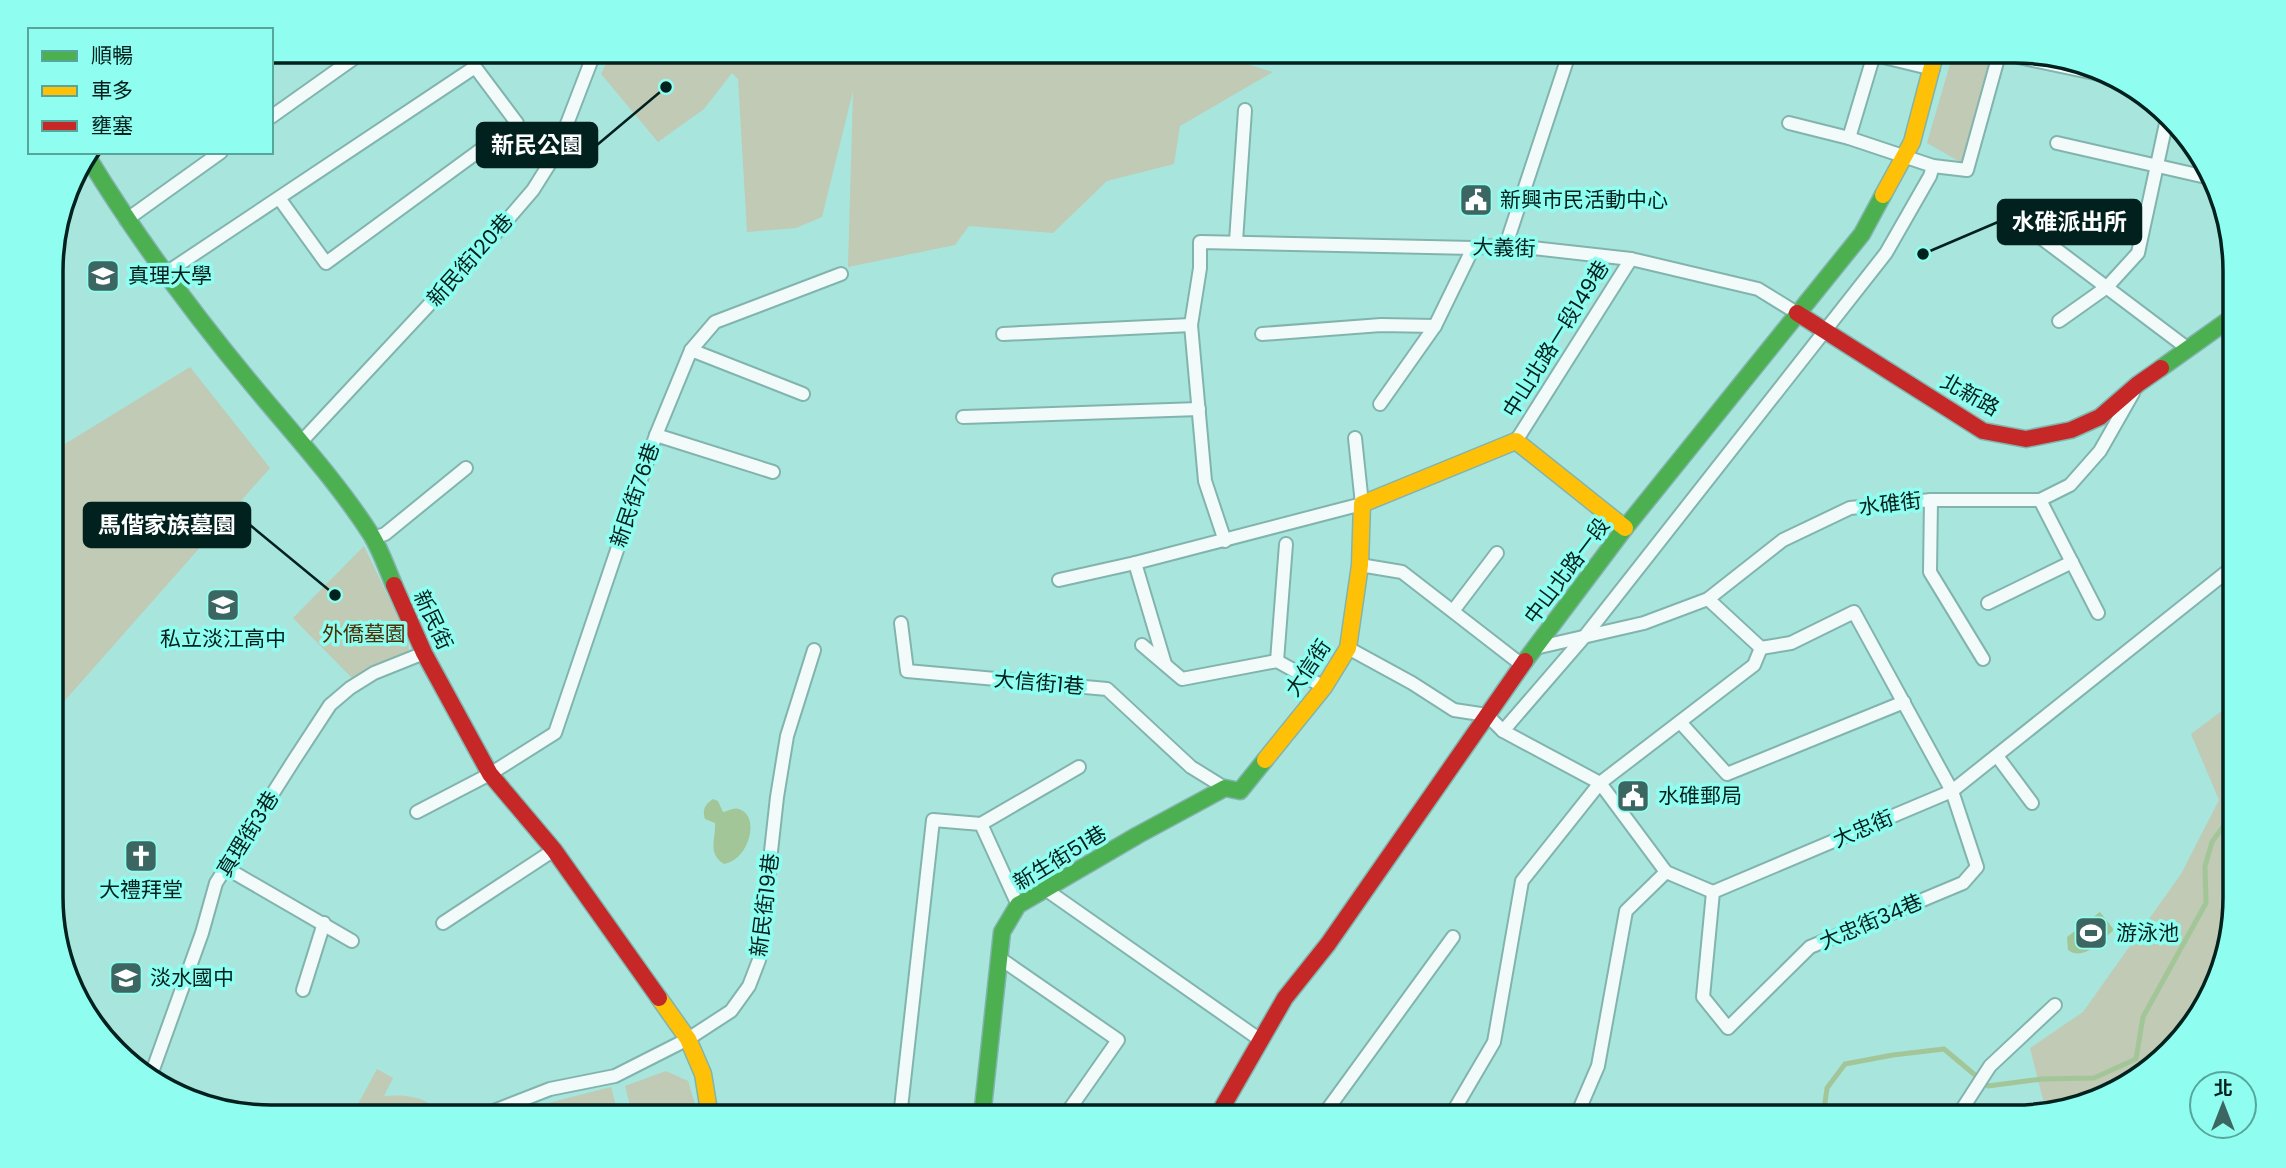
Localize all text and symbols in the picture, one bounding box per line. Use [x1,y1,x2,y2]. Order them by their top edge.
legend [28,28,273,154]
text: 順暢 [91,41,133,70]
text: 車多 [91,76,133,105]
text: 壅塞 [91,111,133,140]
callout: 新民公園 [477,123,597,167]
text: 新民公園 [491,129,583,161]
public building icon: 新興市民活動中心 [1457,181,1495,219]
place label: 新興市民活動中心 [1500,185,1668,214]
callout: 水碓派出所 [1998,200,2141,244]
text: 水碓派出所 [2012,206,2127,238]
street label: 新民街120巷 [420,207,519,312]
street label: 大義街 [1472,232,1536,263]
street label: 中山北路一段149巷 [1496,255,1616,423]
school or university icon: 真理大學 [84,257,122,295]
place label: 真理大學 [128,261,212,290]
street label: 北新路 [1936,367,2005,423]
street label: 新民街76巷 [603,439,666,551]
street label: 水碓街 [1857,485,1923,522]
callout: 馬偕家族墓園 [84,503,250,547]
text: 馬偕家族墓園 [98,509,236,541]
street label: 中山北路一段 [1517,512,1616,630]
street label: 新民街 [407,585,460,654]
school or university icon: 私立淡江高中 [204,586,242,624]
park label: 外僑墓園 [322,619,406,648]
place label: 私立淡江高中 [160,624,286,653]
street label: 大信街 [1278,633,1337,702]
street label: 大信街1巷 [993,664,1086,701]
public building icon: 水碓郵局 [1614,777,1652,815]
place label: 水碓郵局 [1658,781,1742,810]
street label: 真理街3巷 [210,785,285,882]
street label: 大忠街 [1828,803,1897,854]
street label: 新生街51巷 [1008,818,1112,897]
church icon: 大禮拜堂 [122,837,160,875]
street label: 新民街19巷 [744,852,785,958]
place label: 大禮拜堂 [99,875,183,904]
street label: 大忠街34巷 [1815,887,1927,956]
sports icon: 游泳池 [2072,914,2110,952]
place label: 游泳池 [2116,918,2179,947]
school or university icon: 淡水國中 [107,959,145,997]
place label: 淡水國中 [150,963,234,992]
north arrow [2188,1070,2258,1140]
text: 北 [2213,1075,2233,1102]

